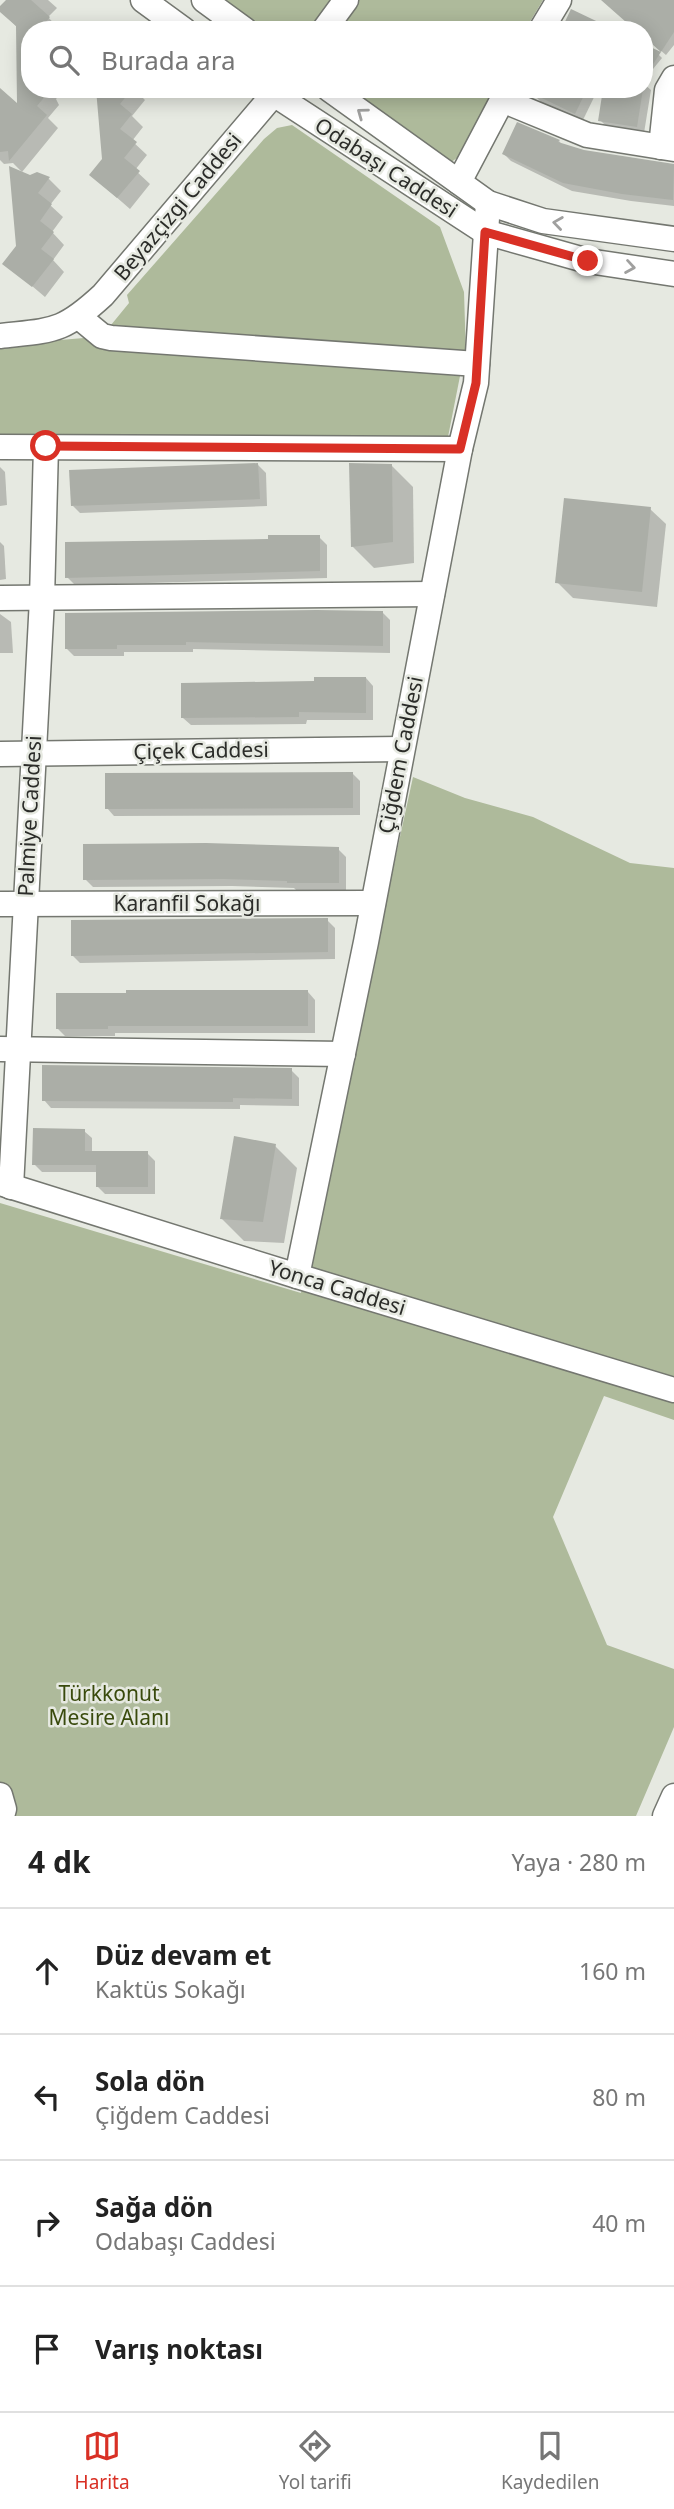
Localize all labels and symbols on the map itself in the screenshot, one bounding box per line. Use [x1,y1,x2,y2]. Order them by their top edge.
one-way arrow [357,109,370,121]
street label: Odabaşı Caddesi [310,111,463,224]
street label: Beyazçizgi Caddesi [107,127,247,286]
one-way arrow [552,216,564,231]
route end [572,245,603,276]
one-way arrow [624,259,636,274]
route start [30,430,61,461]
street label: Çiğdem Caddesi [371,674,429,836]
street label: Palmiye Caddesi [11,735,47,897]
street label: Çiçek Caddesi [133,735,269,765]
street label: Karanfil Sokağı [114,889,260,917]
street label: Yonca Caddesi [265,1253,409,1321]
park label: Türkkonut Mesire Alanı [49,1679,169,1731]

